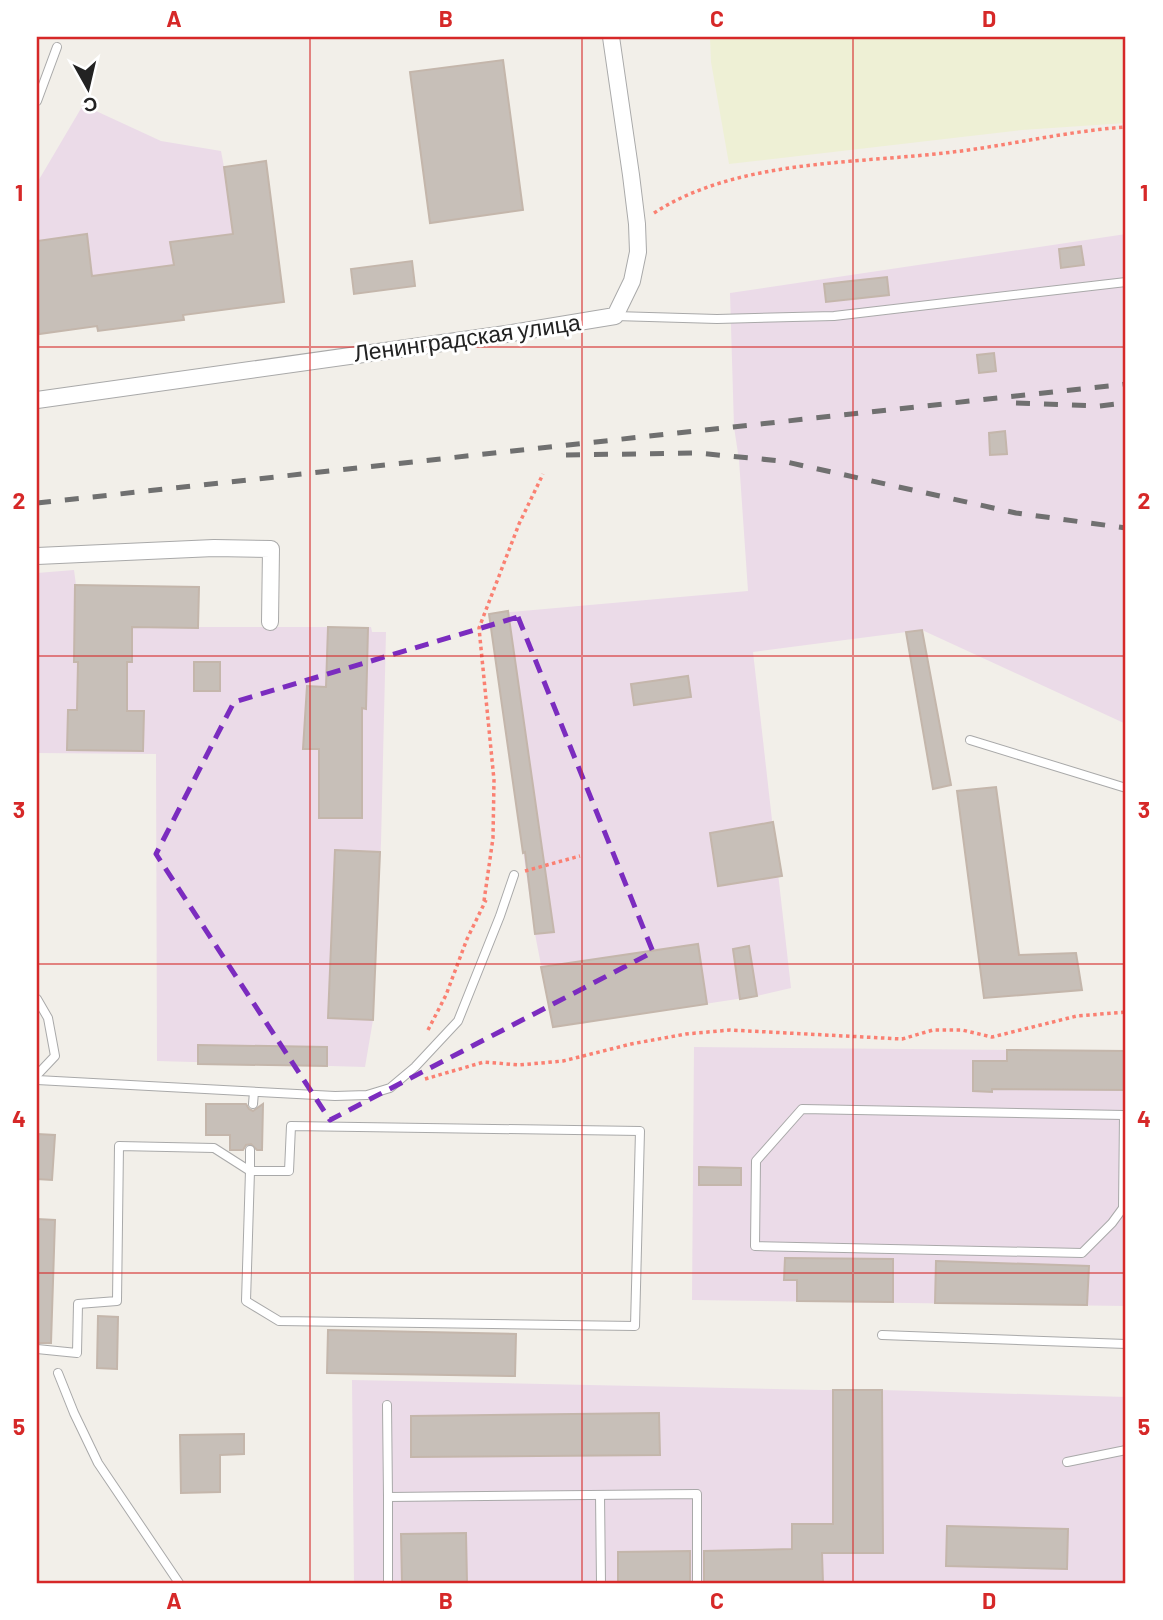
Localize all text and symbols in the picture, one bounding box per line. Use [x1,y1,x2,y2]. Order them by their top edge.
text: A [166,4,182,32]
text: B [439,4,453,32]
text: C [710,4,724,32]
text: D [982,4,996,32]
north arrow [52,52,122,122]
text: С [82,93,99,118]
text: 1 [15,178,23,206]
text: 1 [1140,178,1148,206]
street label: Ленинградская улица [352,307,582,367]
text: 2 [13,486,25,514]
text: 2 [1138,486,1150,514]
text: 3 [13,795,25,823]
text: 3 [1138,795,1150,823]
text: 4 [12,1104,26,1132]
text: 4 [1137,1104,1151,1132]
text: 5 [13,1412,25,1440]
text: 5 [1138,1412,1150,1440]
text: A [166,1586,182,1614]
text: B [439,1586,453,1614]
text: C [710,1586,724,1614]
text: D [982,1586,996,1614]

